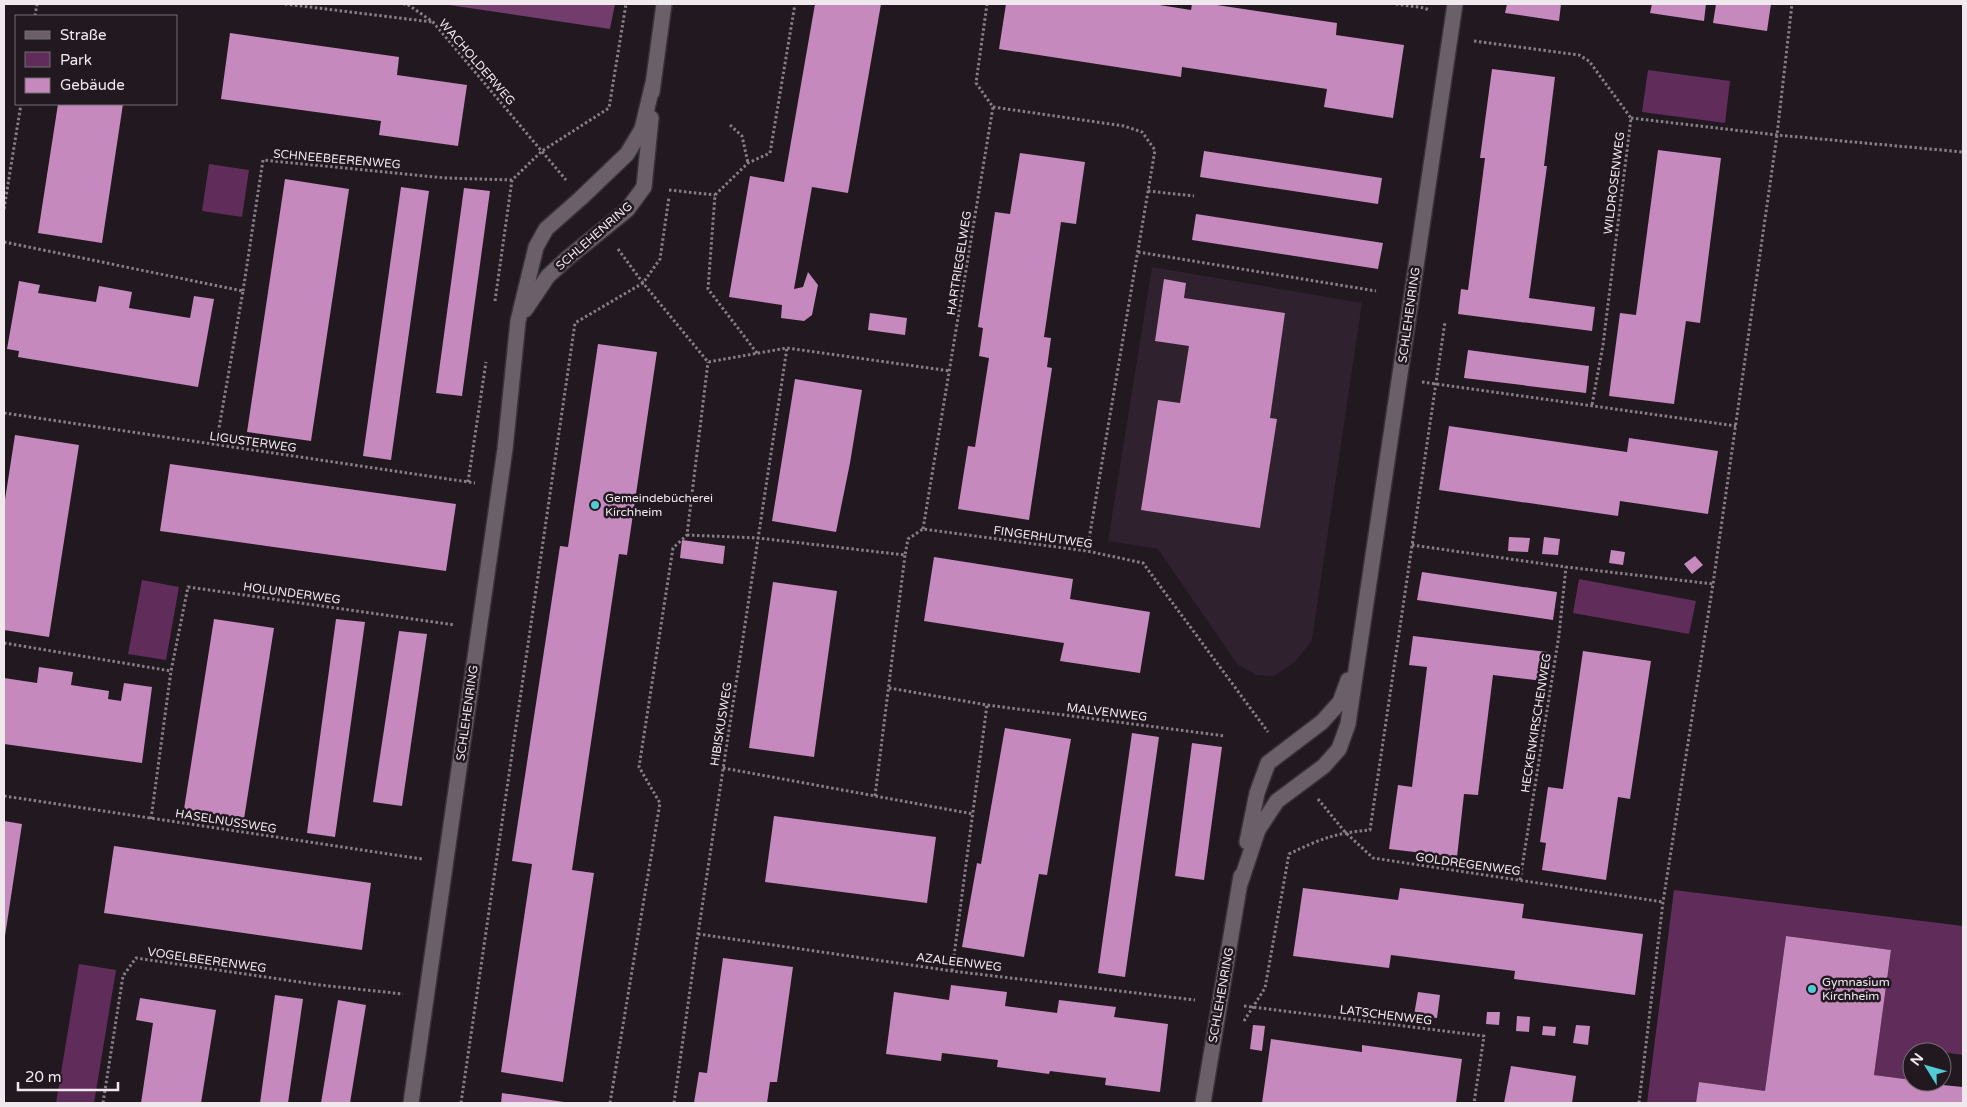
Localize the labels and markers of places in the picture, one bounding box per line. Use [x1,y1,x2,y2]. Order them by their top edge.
place label: Gemeindebücherei Kirchheim [605,491,713,519]
marker: Gemeindebücherei Kirchheim [589,499,601,511]
place label: Gymnasium Kirchheim [1822,975,1890,1003]
marker: Gymnasium Kirchheim [1806,983,1818,995]

